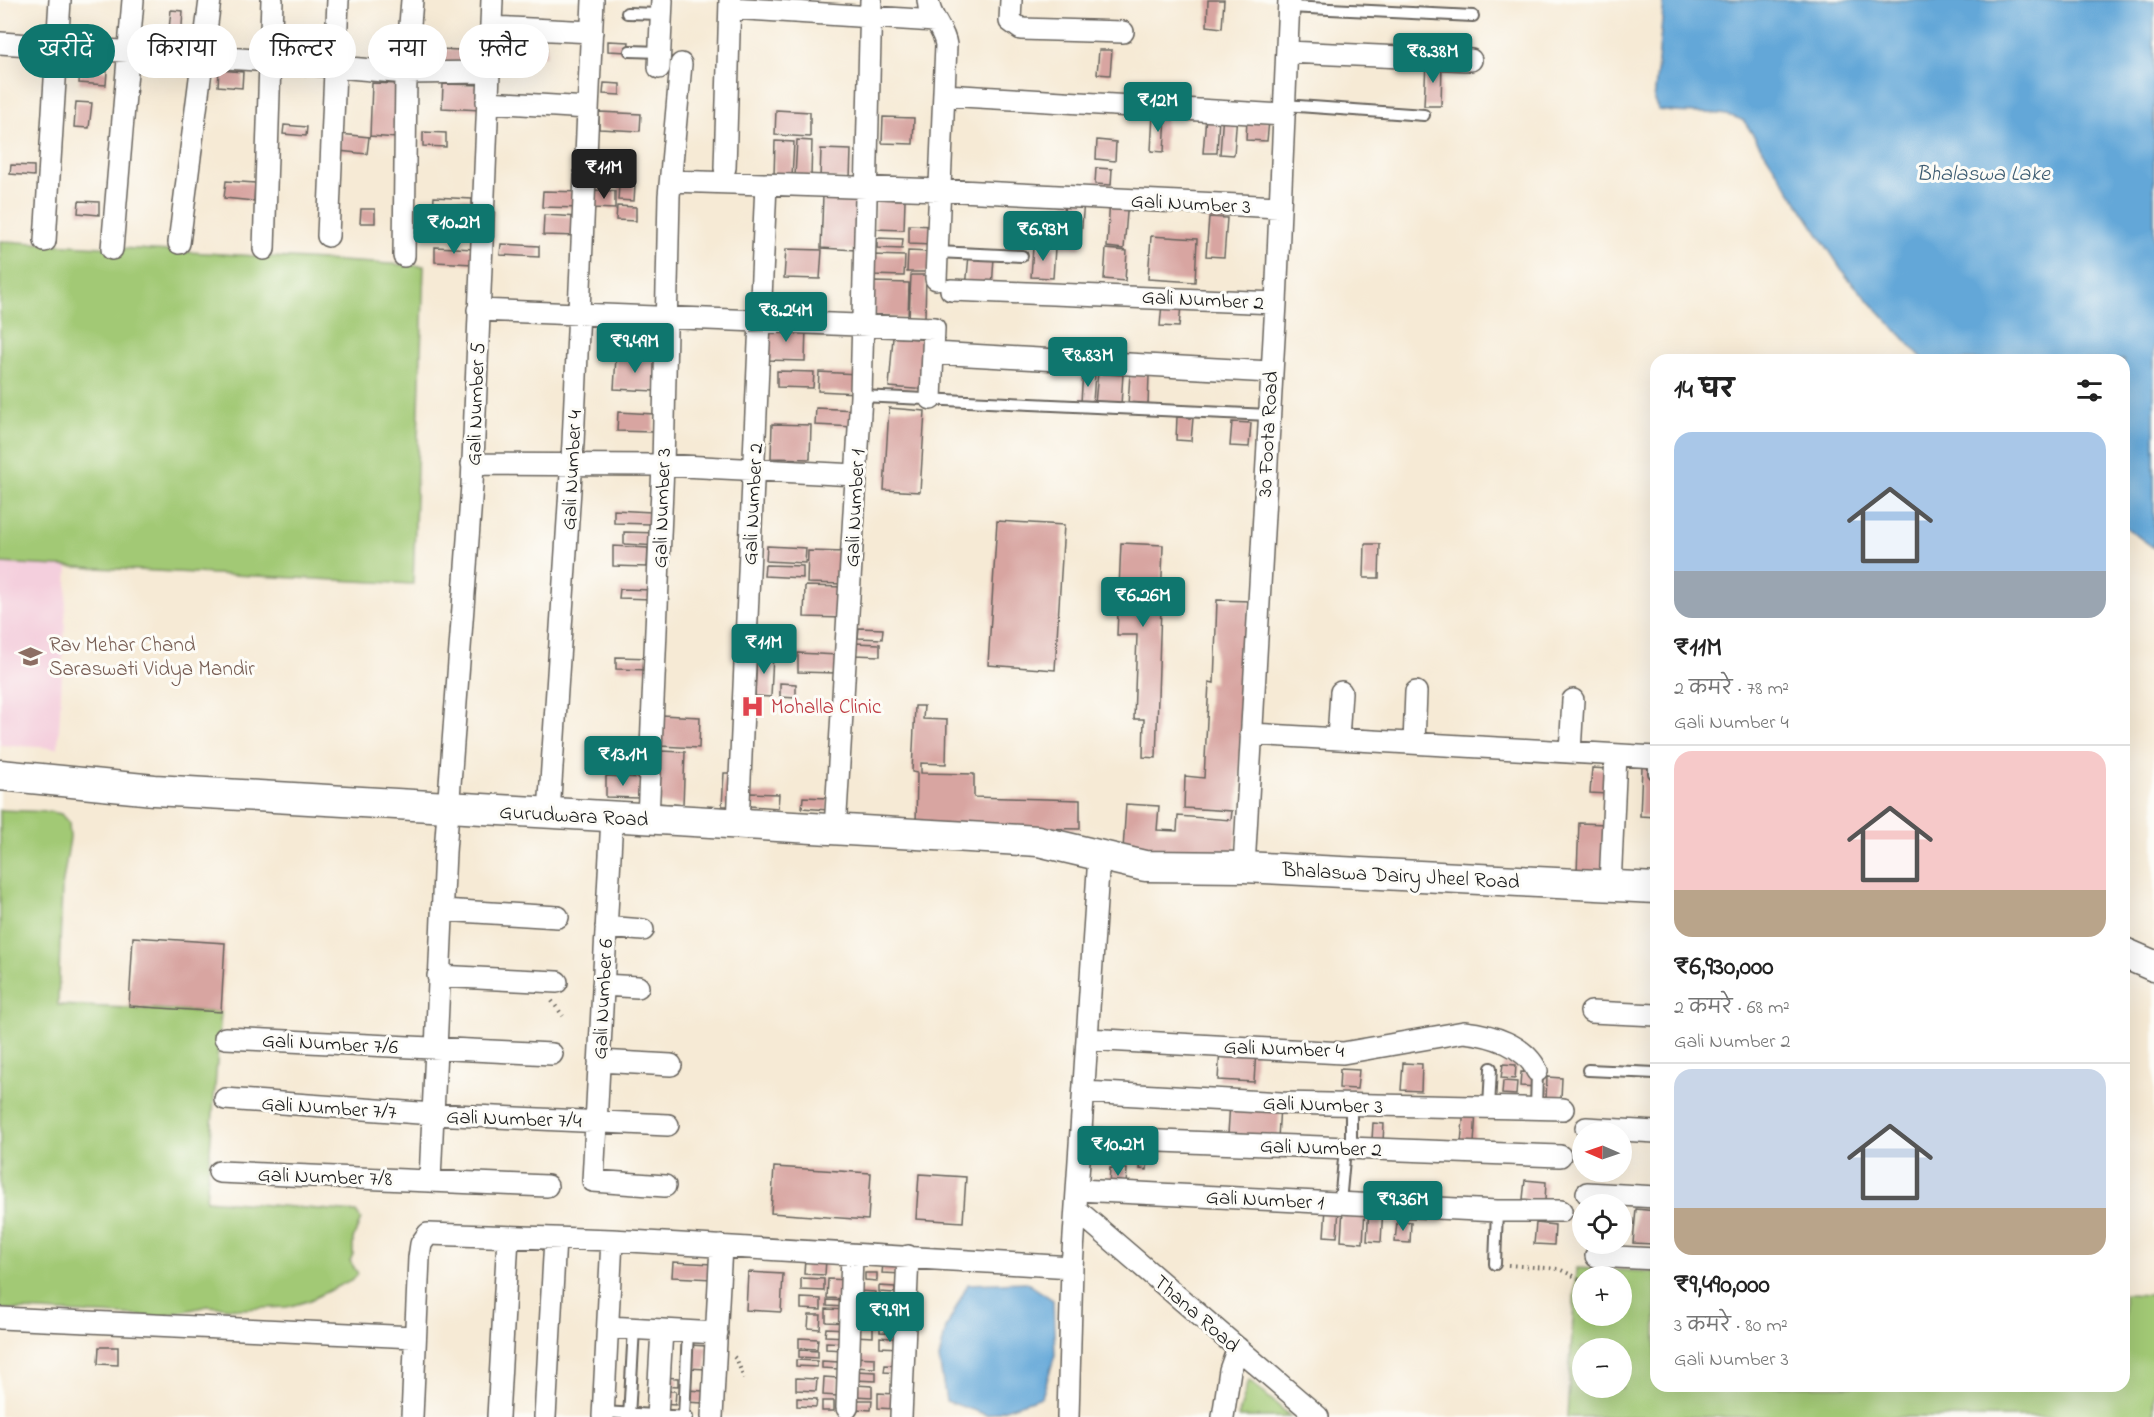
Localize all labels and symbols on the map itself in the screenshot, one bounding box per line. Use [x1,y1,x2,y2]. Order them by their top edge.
pin: ₹8.38M [1384,33,1482,84]
pin: ₹12M [1122,82,1194,133]
pin: ₹11M [568,149,640,200]
water label: Bhalaswa Lake [1916,159,2051,191]
street label: Gali Number 3 [1130,187,1252,223]
pin: ₹10.2M [405,204,503,255]
pin: ₹6.93M [994,211,1092,262]
street label: Gali Number 2 [1141,283,1265,319]
pin: ₹8.24M [737,292,835,343]
pin: ₹9.49M [586,323,684,374]
pin: ₹8.83M [1039,337,1137,388]
street label: Gali Number 5 [460,342,494,466]
street label: 30 Foota Road [1251,370,1287,498]
street label: Gali Number 4 [555,409,591,531]
street label: Gali Number 2 [736,442,772,566]
street label: Gali Number 3 [646,447,680,569]
street label: Gali Number 1 [838,448,874,568]
pin: ₹6.26M [1094,577,1192,628]
pin: ₹11M [728,624,800,675]
place label: Rav Mehar Chand Saraswati Vidya Mandir [49,631,255,687]
school or university icon: Rav Mehar Chand Saraswati Vidya Mandir [18,643,44,669]
hospital icon: Mohalla Clinic [740,693,766,719]
place label: Mohalla Clinic [771,693,882,723]
pin: ₹13.1M [574,736,672,787]
street label: Gurudwara Road [499,798,649,836]
street label: Bhalaswa Dairy Jheel Road [1280,856,1520,900]
street label: Gali Number 6 [586,938,622,1060]
street label: Gali Number 7/6 [261,1026,399,1064]
street label: Gali Number 4 [1223,1033,1345,1067]
street label: Gali Number 7/7 [260,1089,398,1129]
street label: Gali Number 3 [1262,1089,1384,1123]
street label: Gali Number 7/4 [446,1103,583,1137]
north arrow [1572,1122,1632,1182]
pin: ₹10.2M [1069,1126,1167,1177]
street label: Gali Number 2 [1259,1132,1383,1166]
street label: Gali Number 7/8 [257,1161,393,1195]
pin: ₹9.36M [1354,1181,1452,1232]
street label: Gali Number 1 [1205,1183,1325,1219]
street label: Thana Road [1146,1268,1246,1361]
pin: ₹9.9M [848,1292,932,1343]

